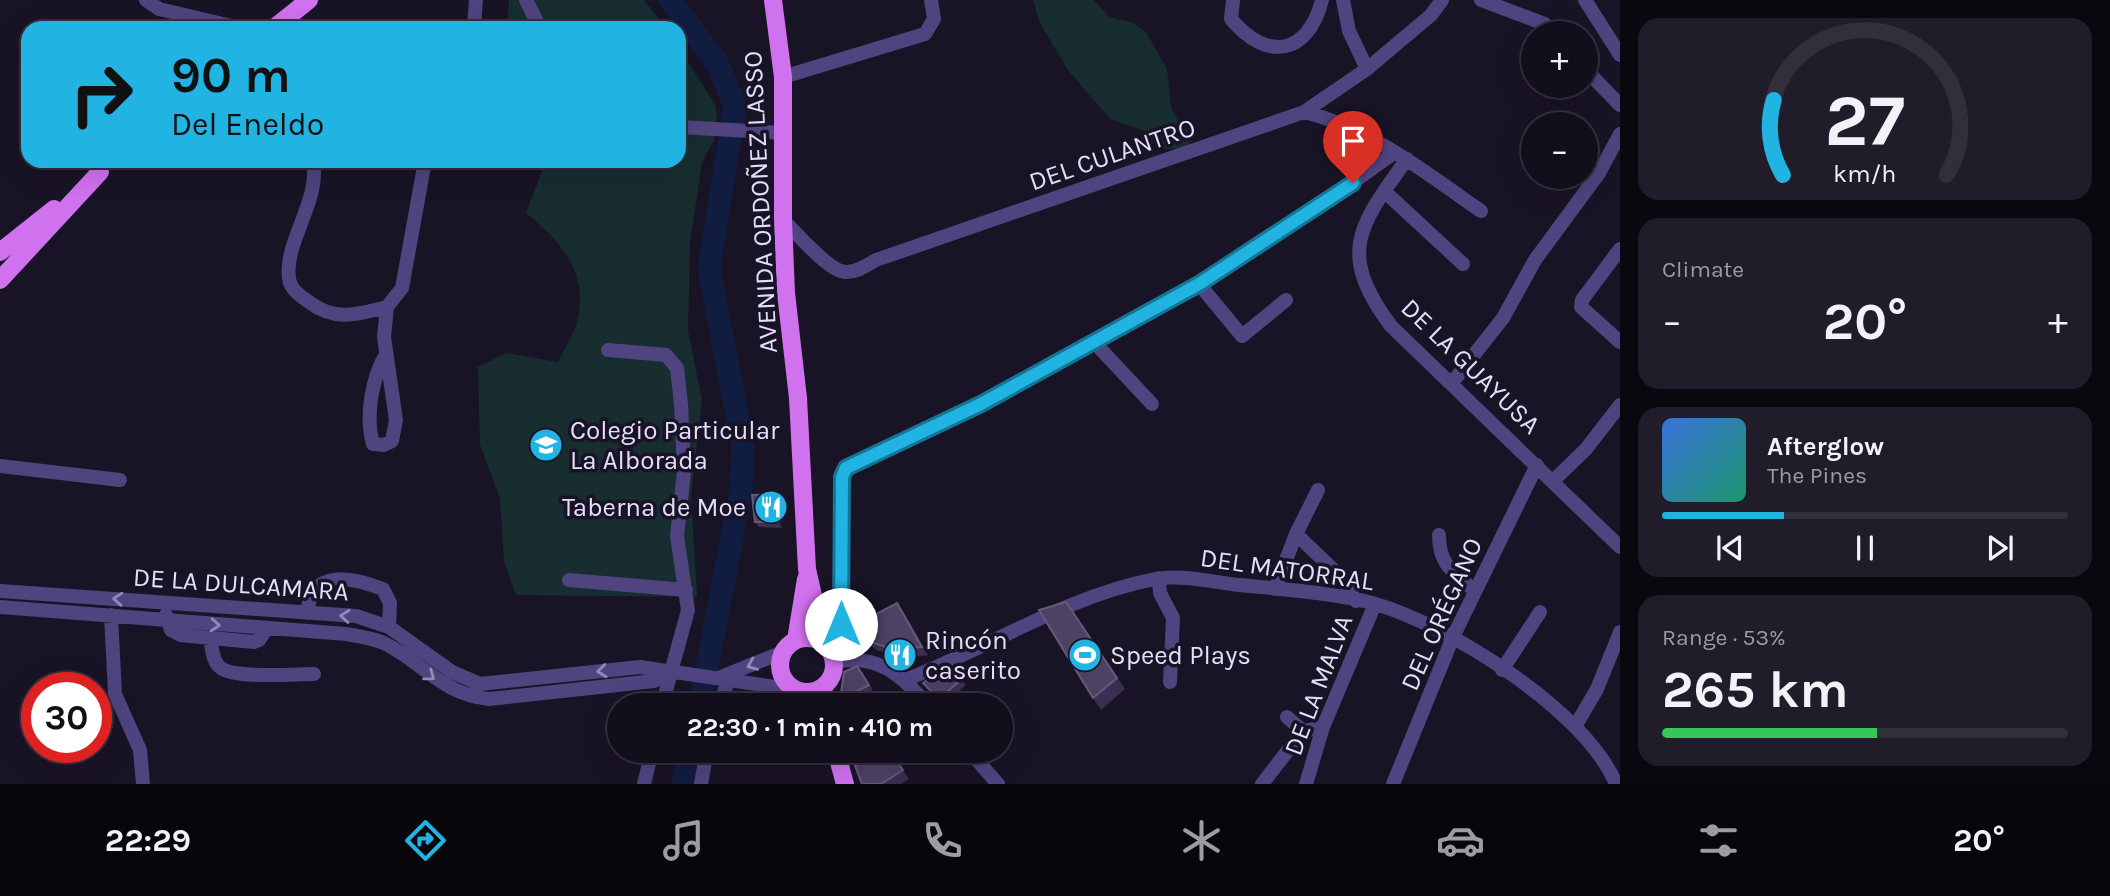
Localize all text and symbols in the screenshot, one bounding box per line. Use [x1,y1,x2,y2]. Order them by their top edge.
map controls [1521,21,1598,189]
button: + [1521,21,1598,98]
text: 90 m [171,47,291,104]
icon: right [56,49,147,140]
street label: AVENIDA ORDOÑEZ LASSO [737,50,784,354]
text: 27 [1825,78,1905,163]
text: Del Eneldo [171,106,324,143]
pin [1323,111,1383,183]
street label: DEL CULANTRO [1025,112,1199,197]
button: − [1521,112,1598,189]
icon: arrive [1334,122,1372,160]
text: km/h [1833,159,1897,188]
text: Climate [1662,256,1744,283]
text: 20° [1823,291,1907,352]
street label: DE LA GUAYUSA [1395,292,1547,440]
text: − [1662,299,1682,344]
text: + [2048,299,2068,344]
place label: Colegio Particular La Alborada [570,415,780,476]
school or university icon: Colegio Particular La Alborada [527,426,565,464]
text: Afterglow [1767,431,1884,462]
text: The Pines [1767,462,1867,489]
restaurant icon: Taberna de Moe [752,488,790,526]
place label: Taberna de Moe [562,492,746,523]
icon: previous [1711,529,1749,567]
icon: pause [1846,529,1884,567]
icon: next [1981,529,2019,567]
street label: DEL ORÉGANO [1393,533,1489,695]
street label: DEL MATORRAL [1198,542,1376,597]
street label: DE LA DULCAMARA [132,561,350,608]
position arrow [804,587,878,661]
one-way arrow [112,592,123,607]
one-way arrow [339,609,350,624]
street label: DE LA MALVA [1277,611,1359,760]
one-way arrow [209,617,220,632]
text: Range · 53% [1662,624,1786,651]
place label: Rincón caserito [925,625,1021,686]
restaurant icon: Rincón caserito [881,636,919,674]
sports icon: Speed Plays [1066,636,1104,674]
place label: Speed Plays [1110,640,1251,671]
one-way arrow [747,656,759,670]
text: 265 km [1662,659,1849,720]
one-way arrow [596,663,608,678]
one-way arrow [422,668,435,680]
speed limit sign: 30 [21,672,112,763]
text: 22:30 · 1 min · 410 m [687,712,933,743]
icon: directions [401,816,450,865]
icon: music [659,816,708,865]
icon: phone [918,816,967,865]
icon: climate [1177,816,1226,865]
icon: car [1436,816,1485,865]
icon: filters [1694,816,1743,865]
text: 22:29 [105,822,191,859]
text: 20° [1953,822,2005,859]

